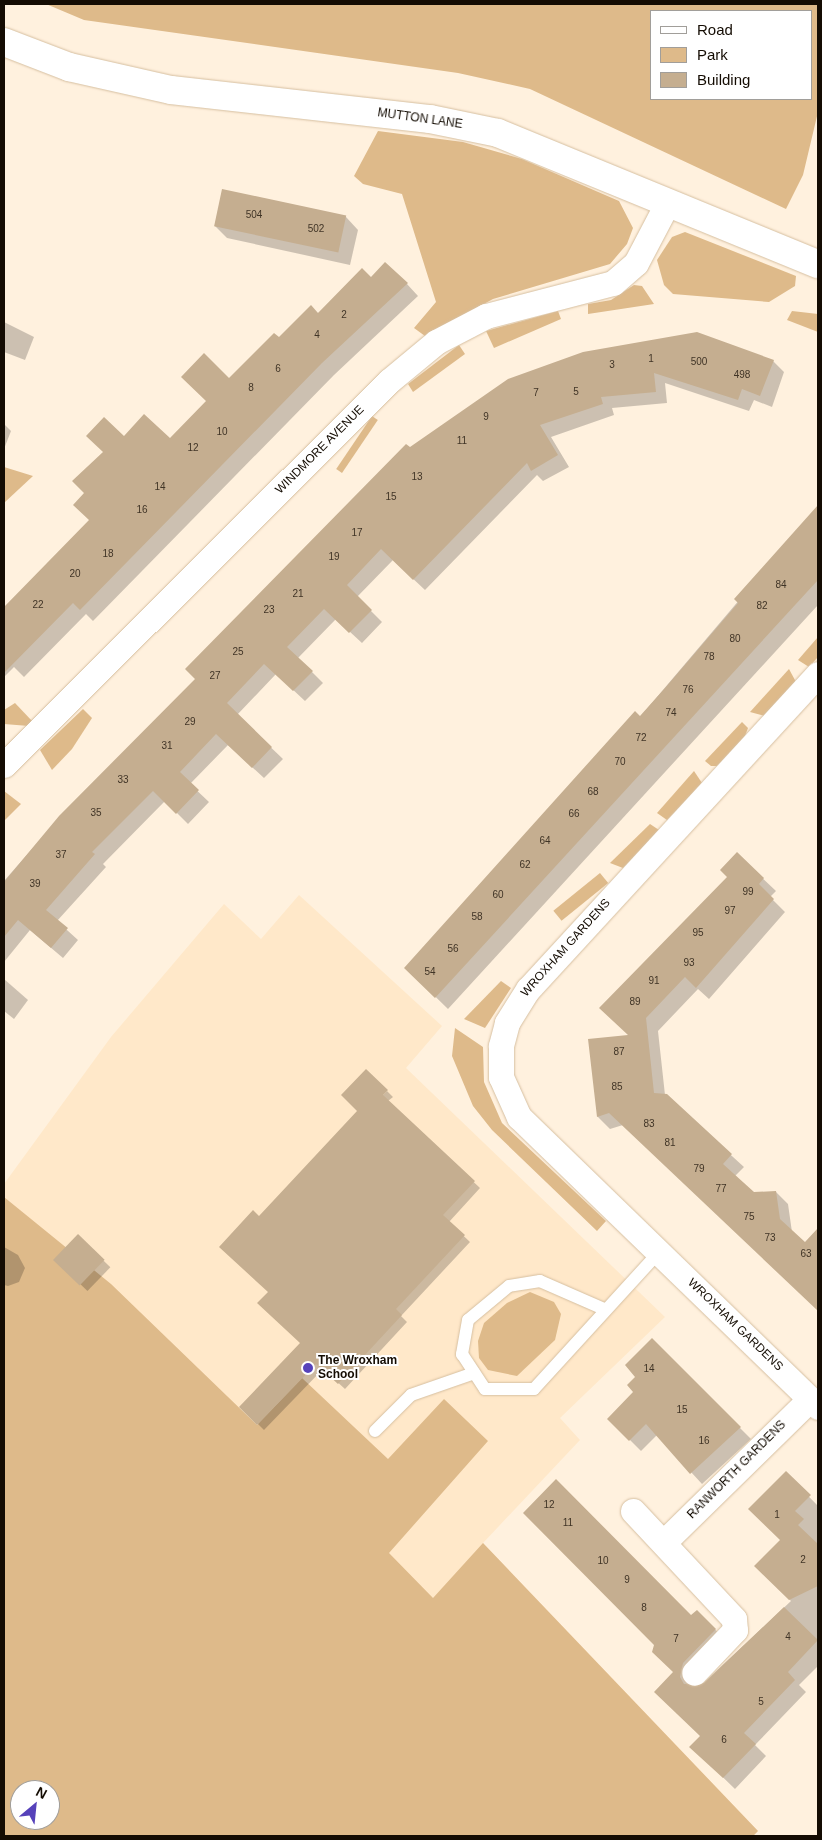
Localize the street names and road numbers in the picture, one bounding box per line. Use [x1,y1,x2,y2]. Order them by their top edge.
street label: MUTTON LANE [377,106,463,132]
street label: WINDMORE AVENUE [273,403,367,497]
street label: WROXHAM GARDENS [518,896,614,1000]
street label: WROXHAM GARDENS [684,1276,786,1374]
street label: RANWORTH GARDENS [685,1418,789,1522]

